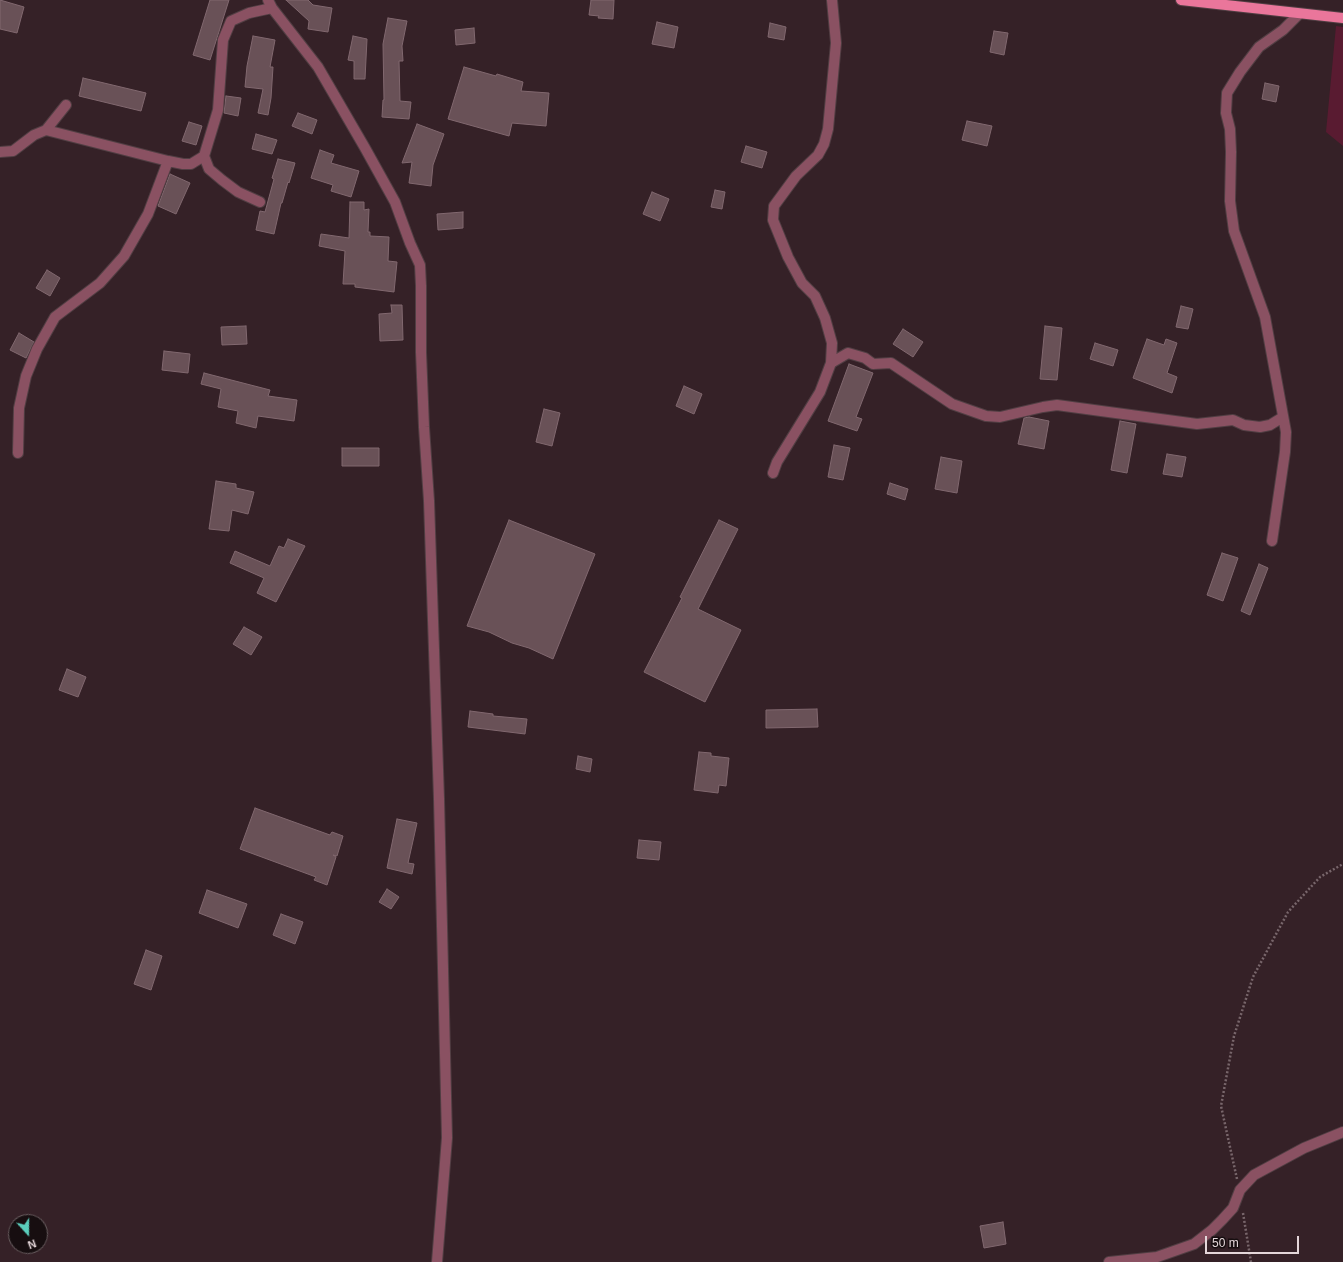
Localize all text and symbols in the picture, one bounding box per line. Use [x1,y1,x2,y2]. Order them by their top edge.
north arrow [8,1214,48,1254]
scale bar [1207,1228,1301,1254]
text: 50 m [1212,1236,1239,1250]
text: N [26,1237,38,1251]

